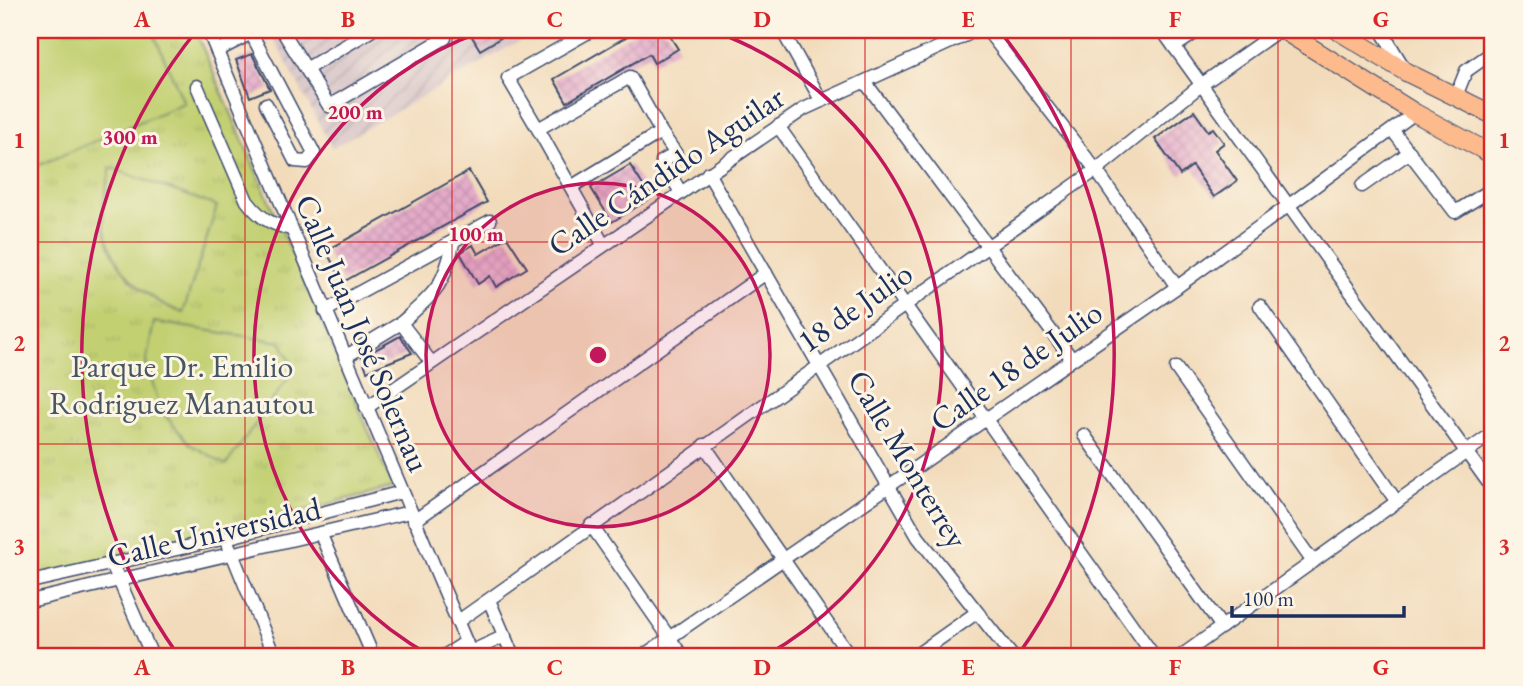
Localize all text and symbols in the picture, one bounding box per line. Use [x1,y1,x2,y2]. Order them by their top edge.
text: A [133,4,151,34]
text: B [341,4,355,34]
text: C [547,4,563,34]
text: D [753,4,771,34]
text: E [961,4,975,34]
text: F [1169,4,1182,34]
text: G [1373,4,1389,34]
street label: Calle Cándido Aguilar [540,76,793,266]
text: 200 m [327,98,383,125]
text: 300 m [102,123,158,150]
text: 1 [13,125,25,155]
text: 1 [1498,125,1510,155]
street label: Calle Juan José Solernau [286,188,440,478]
text: 100 m [448,220,504,247]
street label: 18 de Julio [789,252,921,362]
street label: Calle 18 de Julio [922,291,1110,441]
text: 2 [13,328,25,358]
text: 2 [1498,328,1510,358]
centre of rings [586,343,610,367]
park label: Parque Dr. Emilio Rodriguez Manautou [49,345,315,424]
street label: Calle Monterrey [838,362,978,557]
street label: Calle Universidad [103,487,326,577]
text: 3 [13,531,25,561]
text: 3 [1498,531,1510,561]
scale bar [1232,574,1404,618]
text: 100 m [1243,585,1294,612]
text: A [133,652,151,682]
text: B [341,652,355,682]
text: C [547,652,563,682]
text: D [753,652,771,682]
text: E [961,652,975,682]
text: F [1169,652,1182,682]
text: G [1373,652,1389,682]

